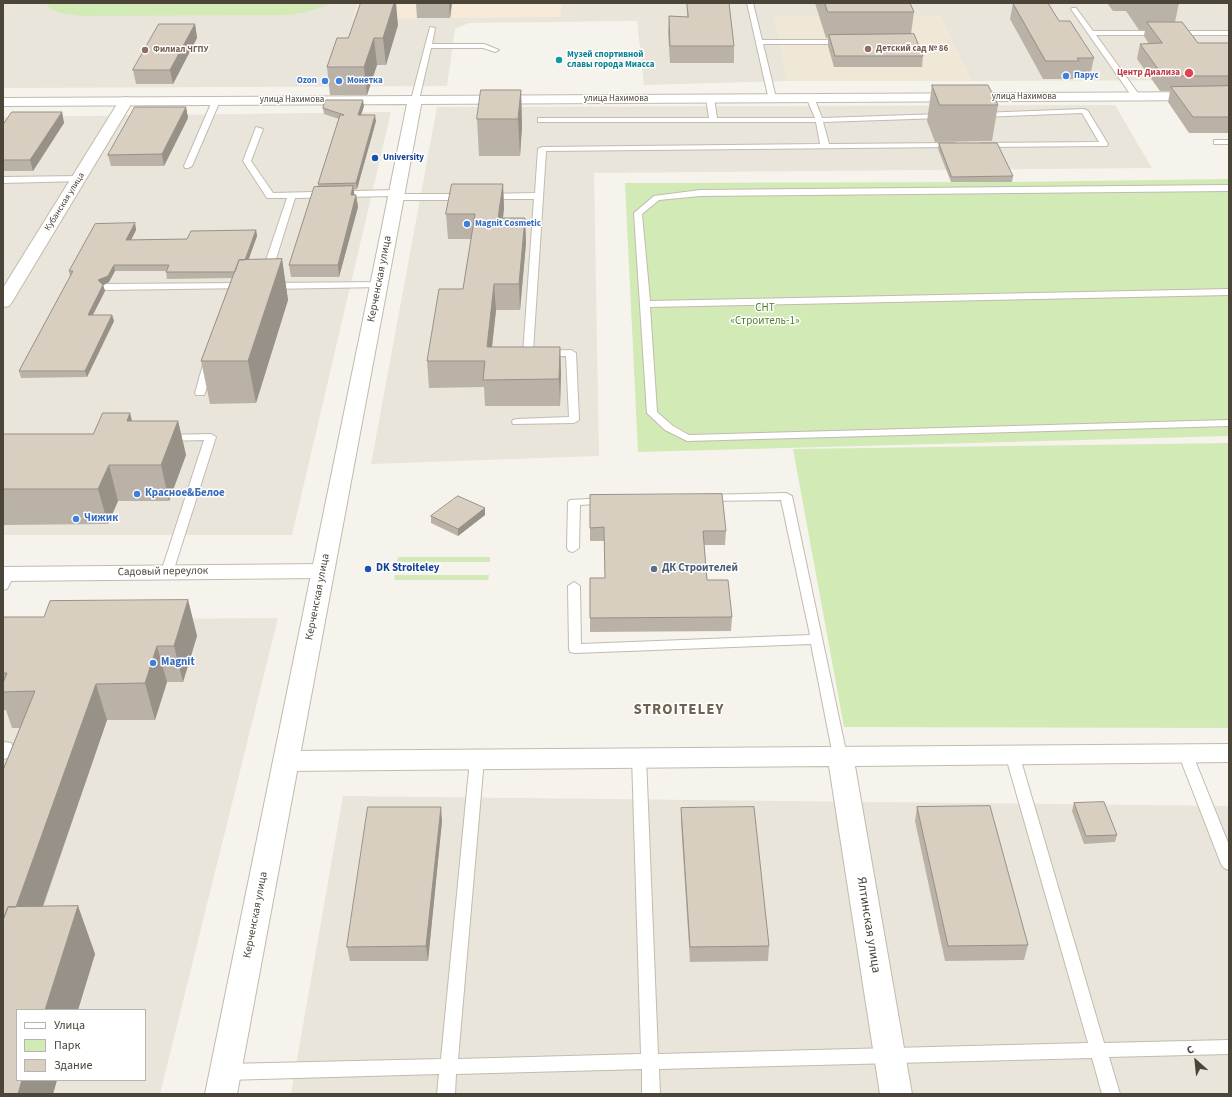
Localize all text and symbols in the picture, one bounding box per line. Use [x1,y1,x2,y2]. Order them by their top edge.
marker: Детский сад № 86 [863,44,873,54]
place label: Детский сад № 86 [876,44,948,54]
marker: Филиал ЧГПУ [140,45,150,55]
place label: Филиал ЧГПУ [153,45,209,55]
place label: Музей спортивной славы города Миасса [567,50,655,71]
marker: Музей спортивной славы города Миасса [554,55,564,65]
marker: Центр Диализа [1183,67,1195,79]
place label: Центр Диализа [1117,68,1180,78]
marker: Парус [1061,71,1071,81]
place label: Парус [1074,71,1099,81]
place label: Ozon [297,76,317,86]
marker: Ozon [320,76,330,86]
marker: Монетка [334,76,344,86]
place label: Монетка [347,76,383,86]
street label: улица Нахимова [992,92,1056,102]
street label: улица Нахимова [584,94,648,104]
street label: улица Нахимова [260,95,324,105]
marker: University [370,153,380,163]
place label: University [383,153,424,163]
street label: Кубанская улица [43,171,87,233]
marker: Magnit Cosmetic [462,219,472,229]
place label: Magnit Cosmetic [475,219,541,229]
street label: Керченская улица [365,235,395,323]
park label: СНТ «Строитель-1» [730,302,800,328]
place label: Красное&Белое [145,487,225,501]
marker: Красное&Белое [132,489,142,499]
place label: Чижик [84,512,118,526]
marker: Чижик [71,514,81,524]
street label: Керченская улица [303,553,333,641]
place label: DK Stroiteley [376,562,440,576]
place label: ДК Строителей [662,562,738,576]
marker: DK Stroiteley [363,564,373,574]
marker: ДК Строителей [649,564,659,574]
street label: Садовый переулок [118,565,208,579]
place label: Magnit [161,656,195,670]
marker: Magnit [148,658,158,668]
district label: STROITELEY [634,702,724,720]
street label: Керченская улица [241,871,271,959]
street label: Ялтинская улица [853,876,883,974]
legend [16,1009,146,1081]
text: Улица [54,1017,85,1034]
text: Парк [54,1037,80,1054]
north arrow [1176,1041,1216,1081]
text: С [1184,1042,1197,1058]
text: Здание [54,1057,93,1074]

